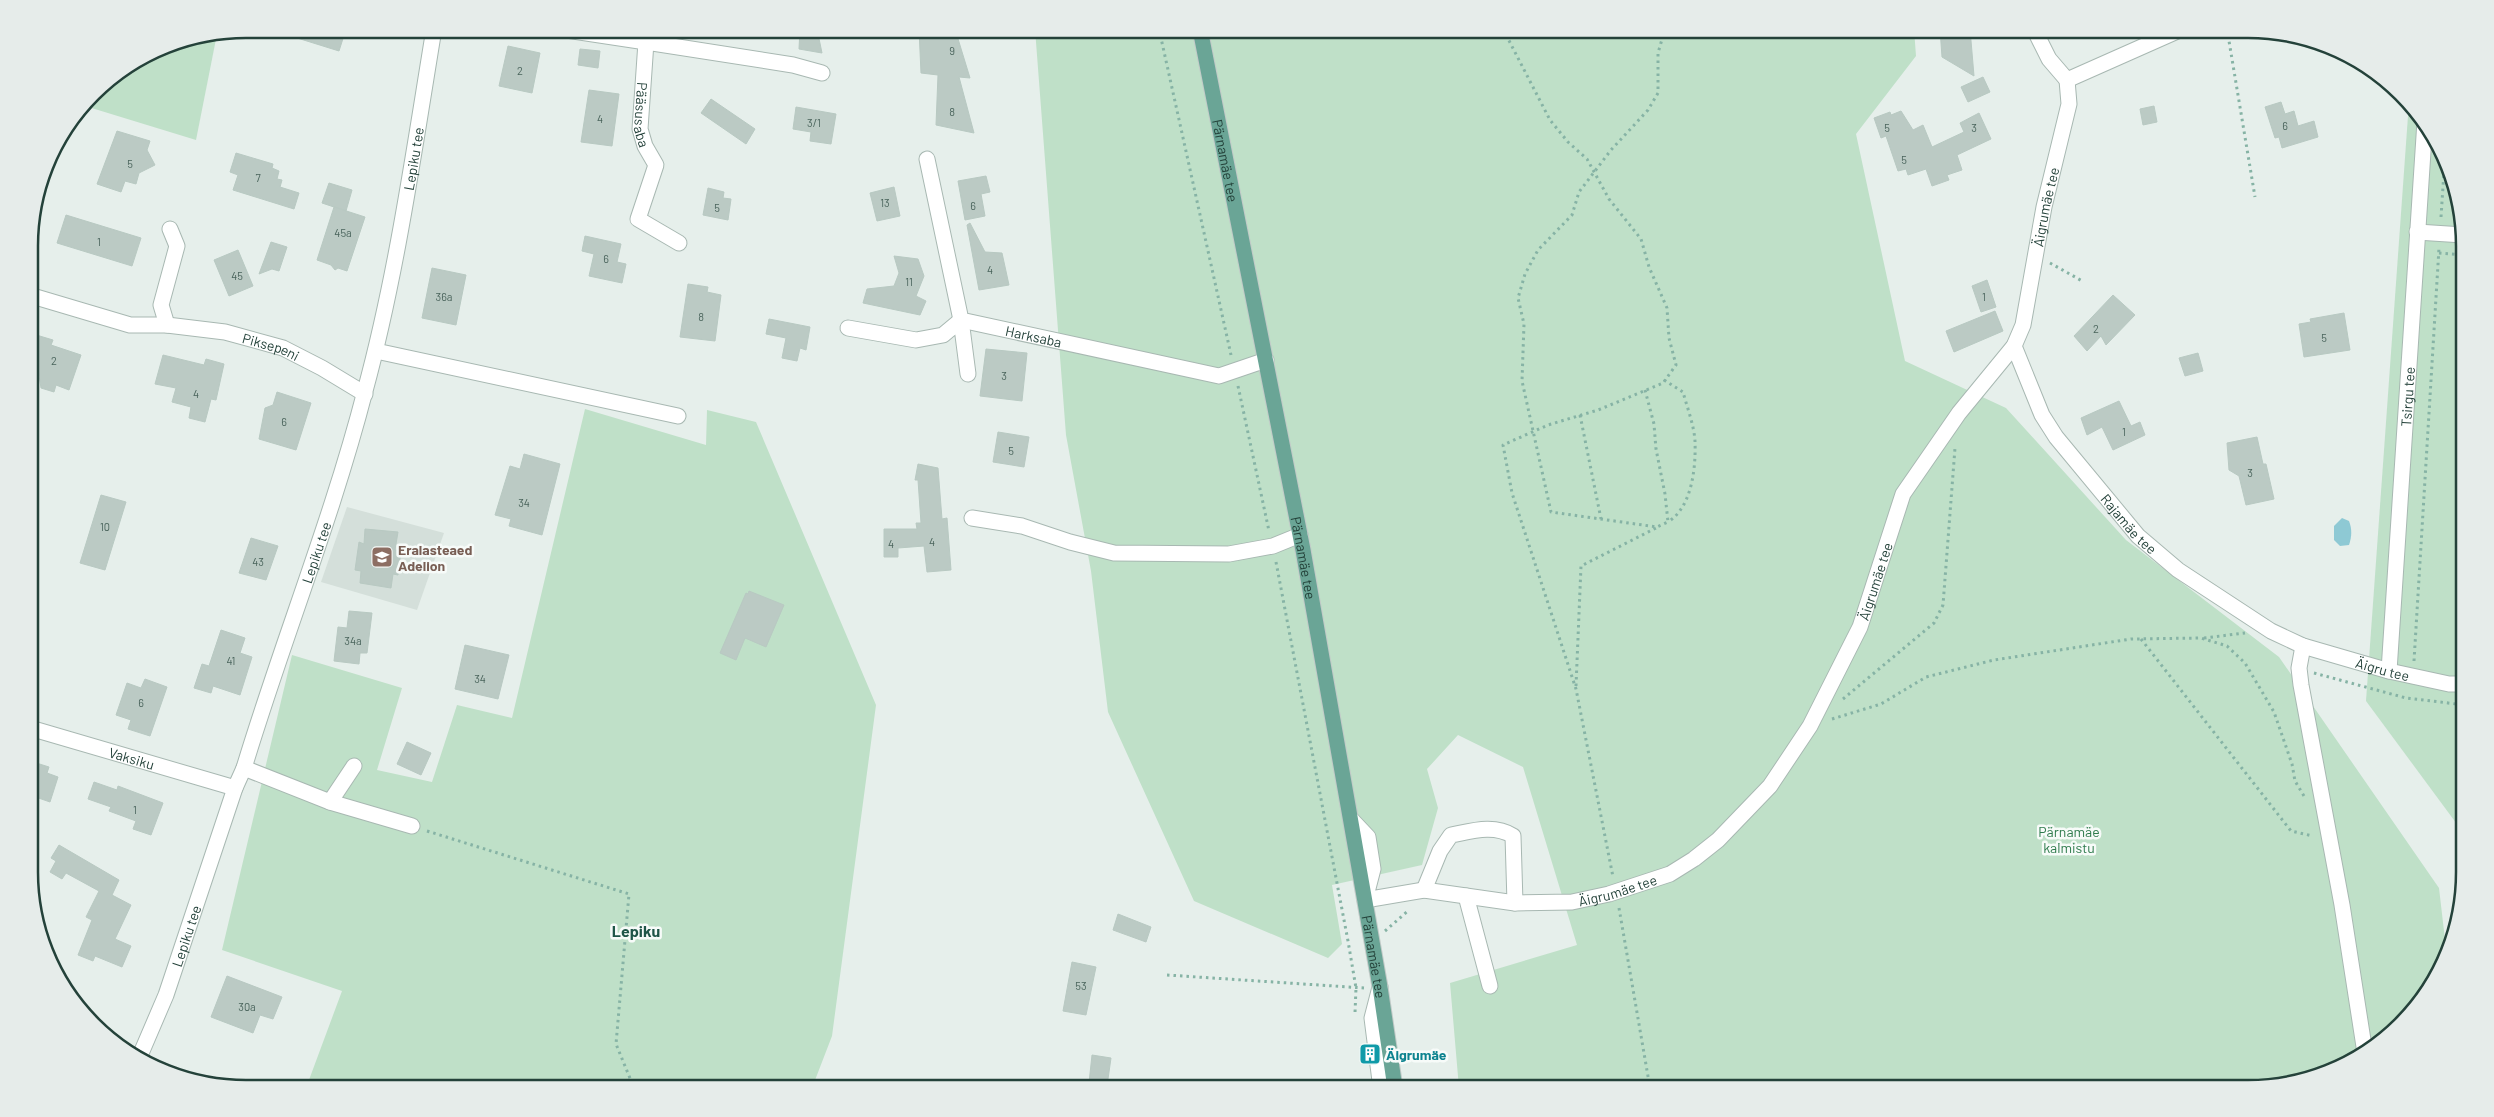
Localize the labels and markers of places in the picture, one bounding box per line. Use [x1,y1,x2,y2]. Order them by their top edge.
place label: Eralasteaed Adelion [398,541,472,574]
school or university icon: Eralasteaed Adelion [370,545,394,569]
building icon: Äigrumäe [1358,1042,1382,1066]
place label: Äigrumäe [1386,1046,1447,1063]

